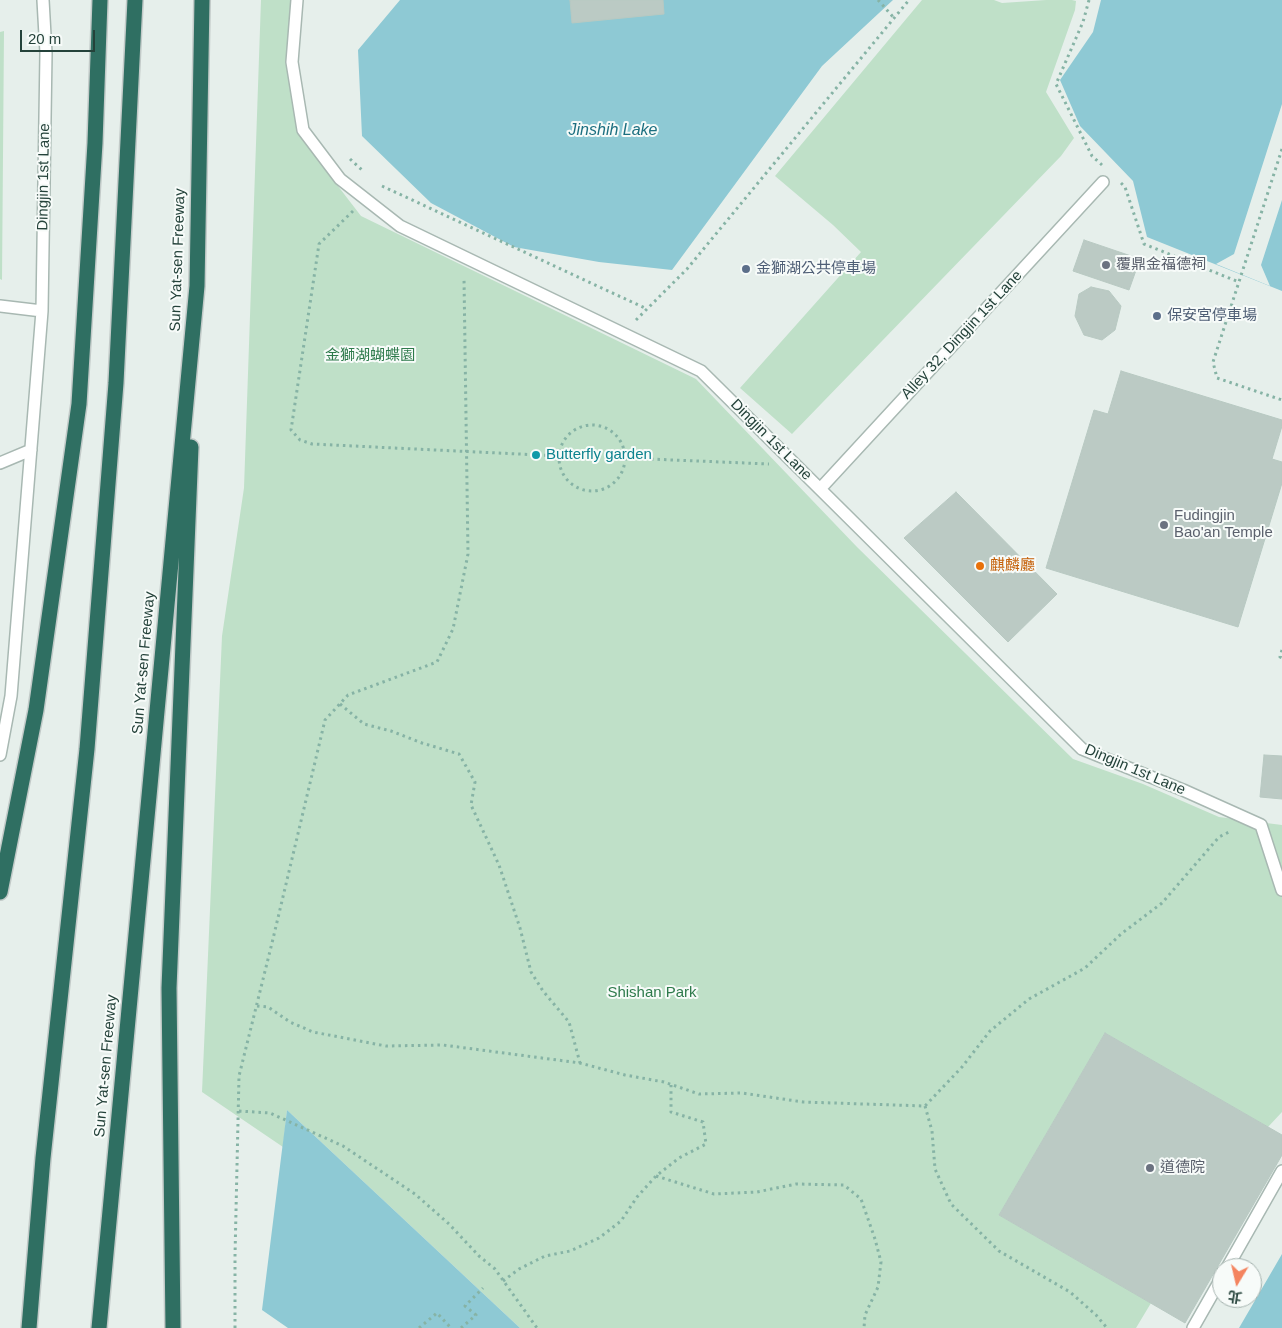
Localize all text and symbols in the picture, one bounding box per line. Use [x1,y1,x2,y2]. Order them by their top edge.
scale bar [22,20,98,52]
text: 20 m [28,30,61,47]
water label: Jinshih Lake [569,121,657,141]
street label: Dingjin 1st Lane [34,123,54,231]
street label: Sun Yat-sen Freeway [167,188,189,332]
place label: 覆鼎金福德祠 [1116,256,1206,274]
marker: 覆鼎金福德祠 [1100,259,1112,271]
place label: 金獅湖公共停車場 [756,260,876,278]
marker: 金獅湖公共停車場 [740,263,752,275]
street label: Alley 32, Dingjin 1st Lane [898,267,1026,403]
place label: 保安宮停車場 [1167,307,1257,325]
marker: 保安宮停車場 [1151,310,1163,322]
park label: 金獅湖蝴蝶園 [325,347,415,365]
street label: Dingjin 1st Lane [727,396,815,484]
place label: Butterfly garden [546,446,652,464]
marker: Butterfly garden [530,449,542,461]
place label: Fudingjin Bao'an Temple [1174,507,1273,542]
marker: Fudingjin Bao'an Temple [1158,519,1170,531]
place label: 麒麟廳 [990,557,1035,575]
marker: 麒麟廳 [974,560,986,572]
street label: Sun Yat-sen Freeway [129,591,159,735]
street label: Dingjin 1st Lane [1082,741,1188,799]
park label: Shishan Park [607,984,697,1002]
street label: Sun Yat-sen Freeway [91,994,121,1138]
place label: 道德院 [1160,1159,1205,1177]
marker: 道德院 [1144,1162,1156,1174]
north arrow [1212,1258,1262,1308]
text: 北 [1227,1288,1243,1306]

